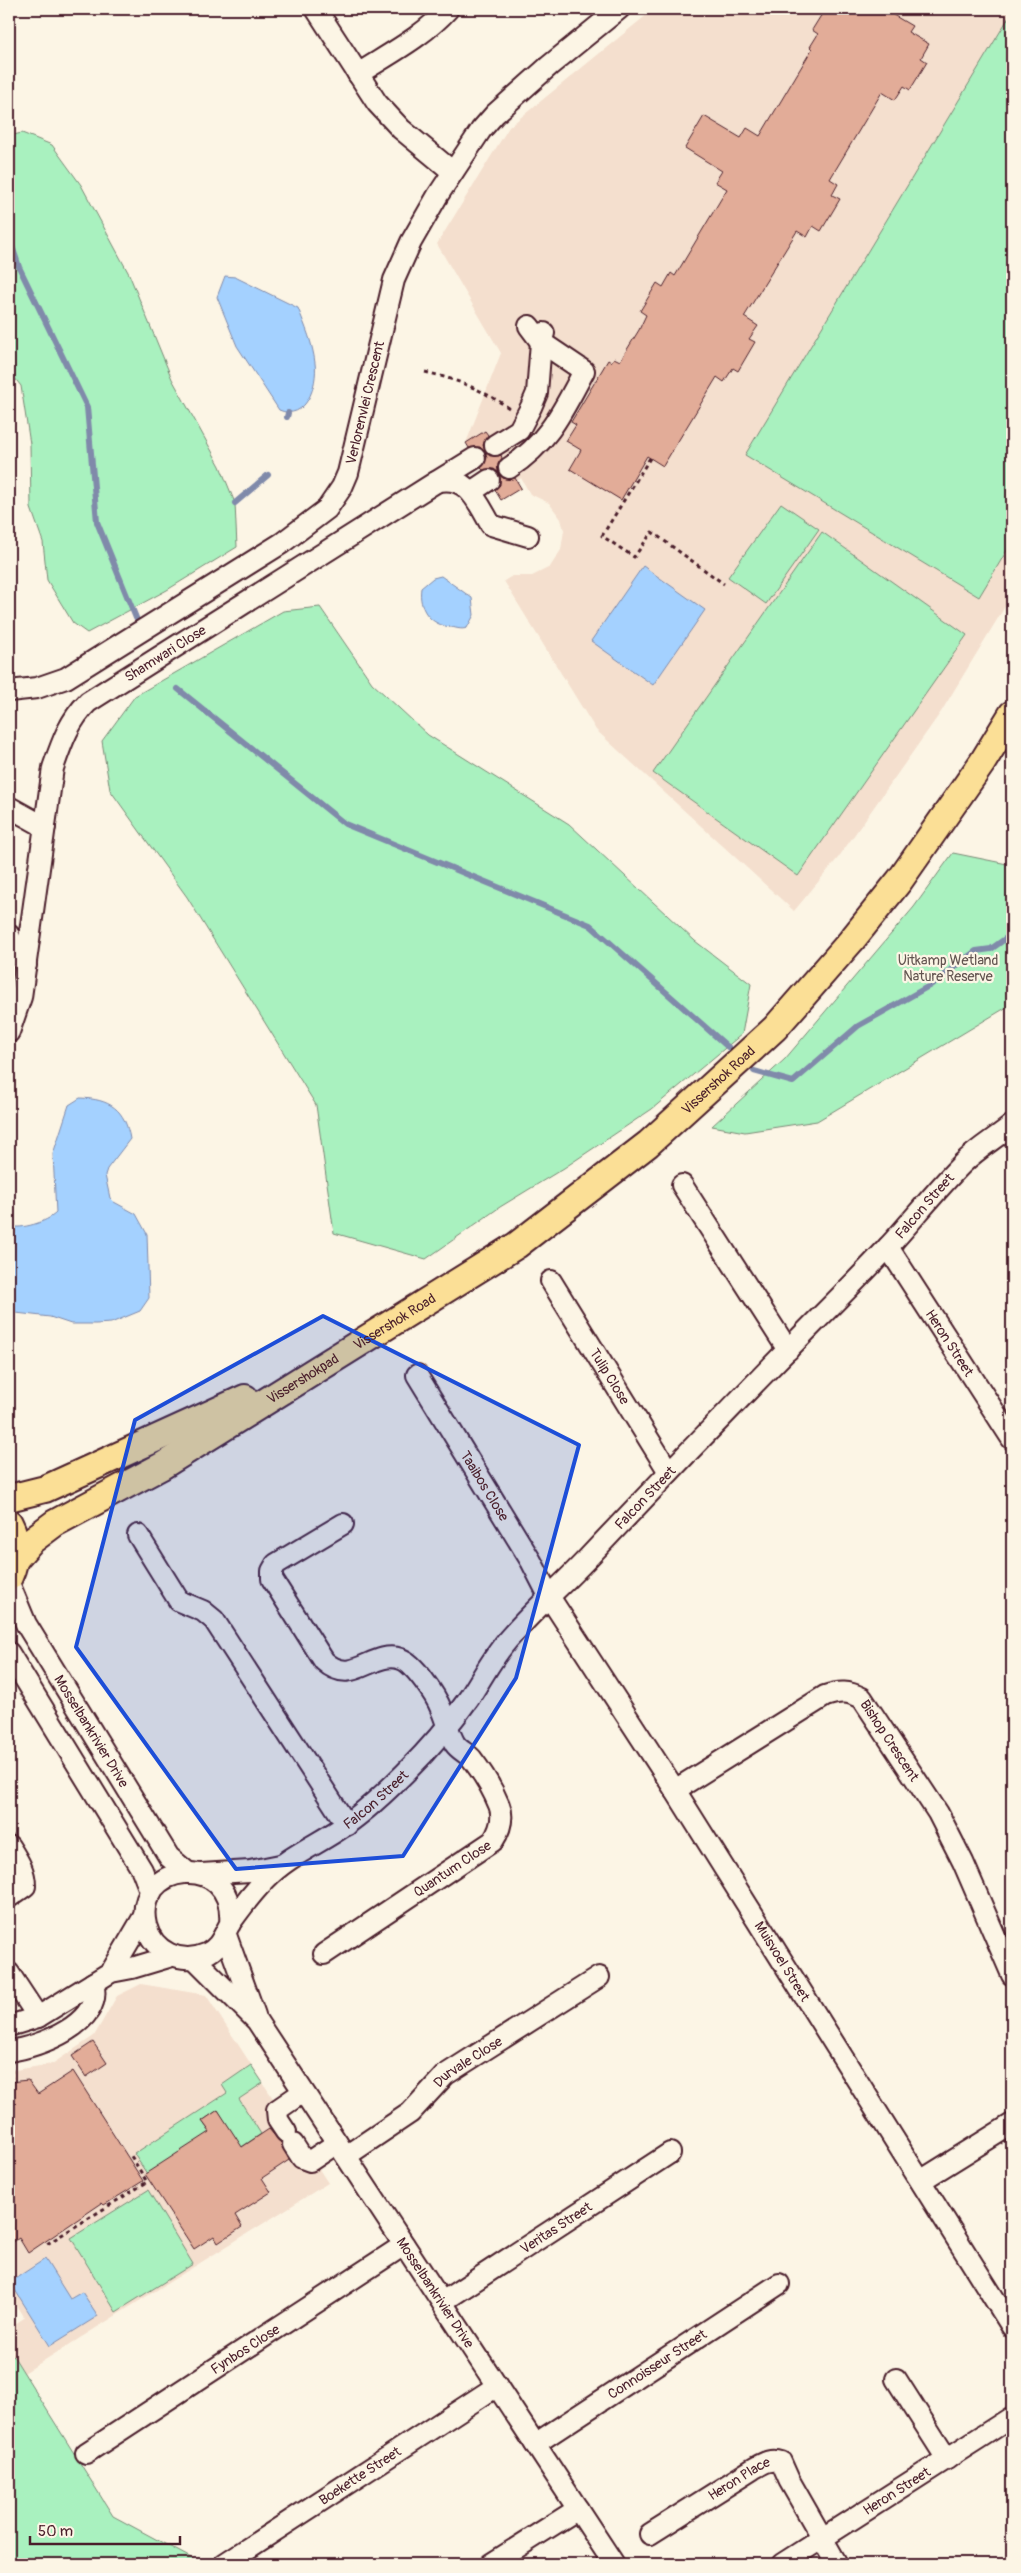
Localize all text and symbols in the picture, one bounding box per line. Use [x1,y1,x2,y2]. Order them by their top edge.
street label: Verlorenvlei Crescent [342,339,388,466]
street label: Shamwari Close [121,621,209,685]
park label: Uitkamp Wetland Nature Reserve [898,952,998,985]
street label: Vissershok Road [678,1042,759,1118]
street label: Falcon Street [891,1169,958,1242]
street label: Vissershok Road [350,1289,439,1353]
street label: Heron Street [922,1306,978,1380]
street label: Tulip Close [586,1345,634,1407]
street label: Vissershokpad [264,1350,342,1407]
street label: Taaibos Close [457,1448,513,1524]
street label: Falcon Street [611,1462,679,1533]
street label: Mosselbankrivier Drive [51,1672,133,1790]
street label: Bishop Crescent [857,1696,923,1785]
street label: Falcon Street [340,1766,412,1833]
street label: Quantum Close [410,1836,494,1900]
street label: Muisvoel Street [751,1918,814,2005]
street label: Durvale Close [430,2032,505,2091]
street label: Veritas Street [517,2198,595,2257]
street label: Mosselbankrivier Drive [393,2234,478,2351]
street label: Fynbos Close [207,2320,283,2378]
street label: Connoisseur Street [604,2325,710,2403]
street label: Boekette Street [316,2442,404,2508]
street label: Heron Place [705,2453,772,2504]
street label: Heron Street [860,2463,934,2518]
scale bar [30,2513,180,2545]
text: 50 m [38,2522,73,2541]

